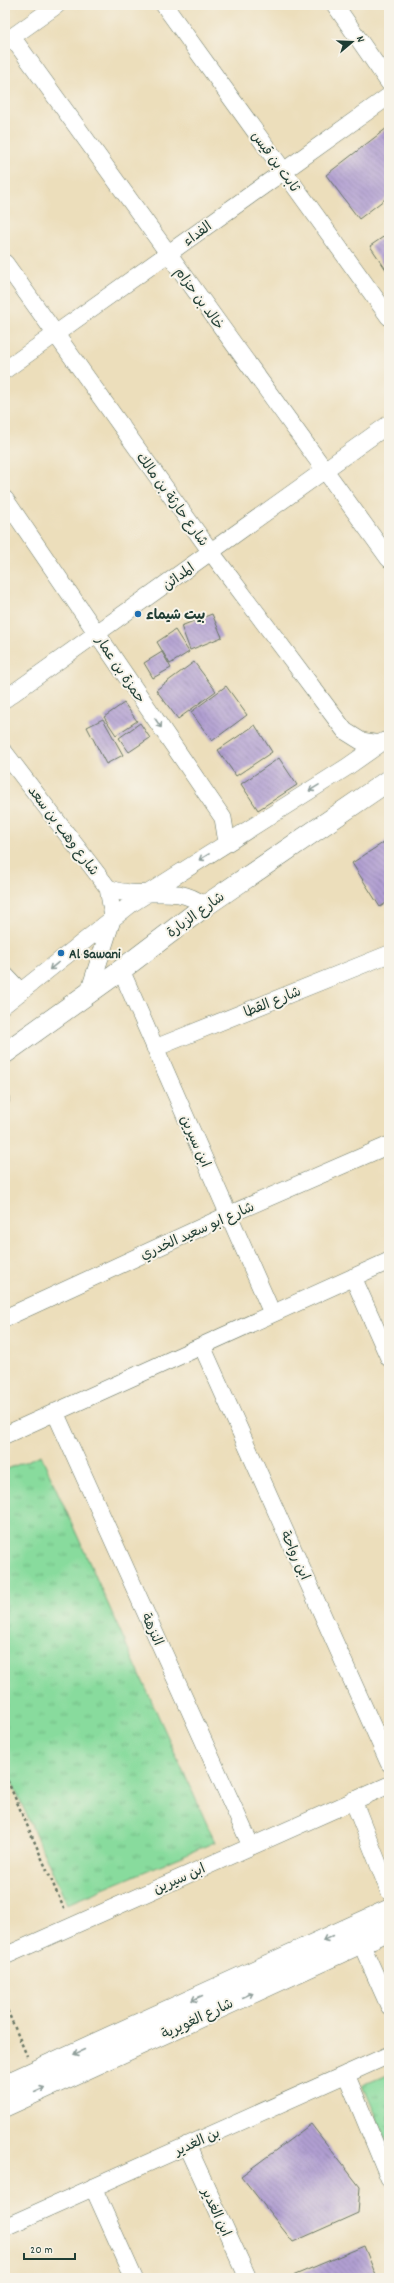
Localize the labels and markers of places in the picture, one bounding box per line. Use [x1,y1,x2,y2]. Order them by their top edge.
place label: بيت شيماء [146,606,205,626]
marker: بيت شيماء [133,609,143,619]
place label: Al Sawani [69,945,121,965]
marker: Al Sawani [56,948,66,958]

